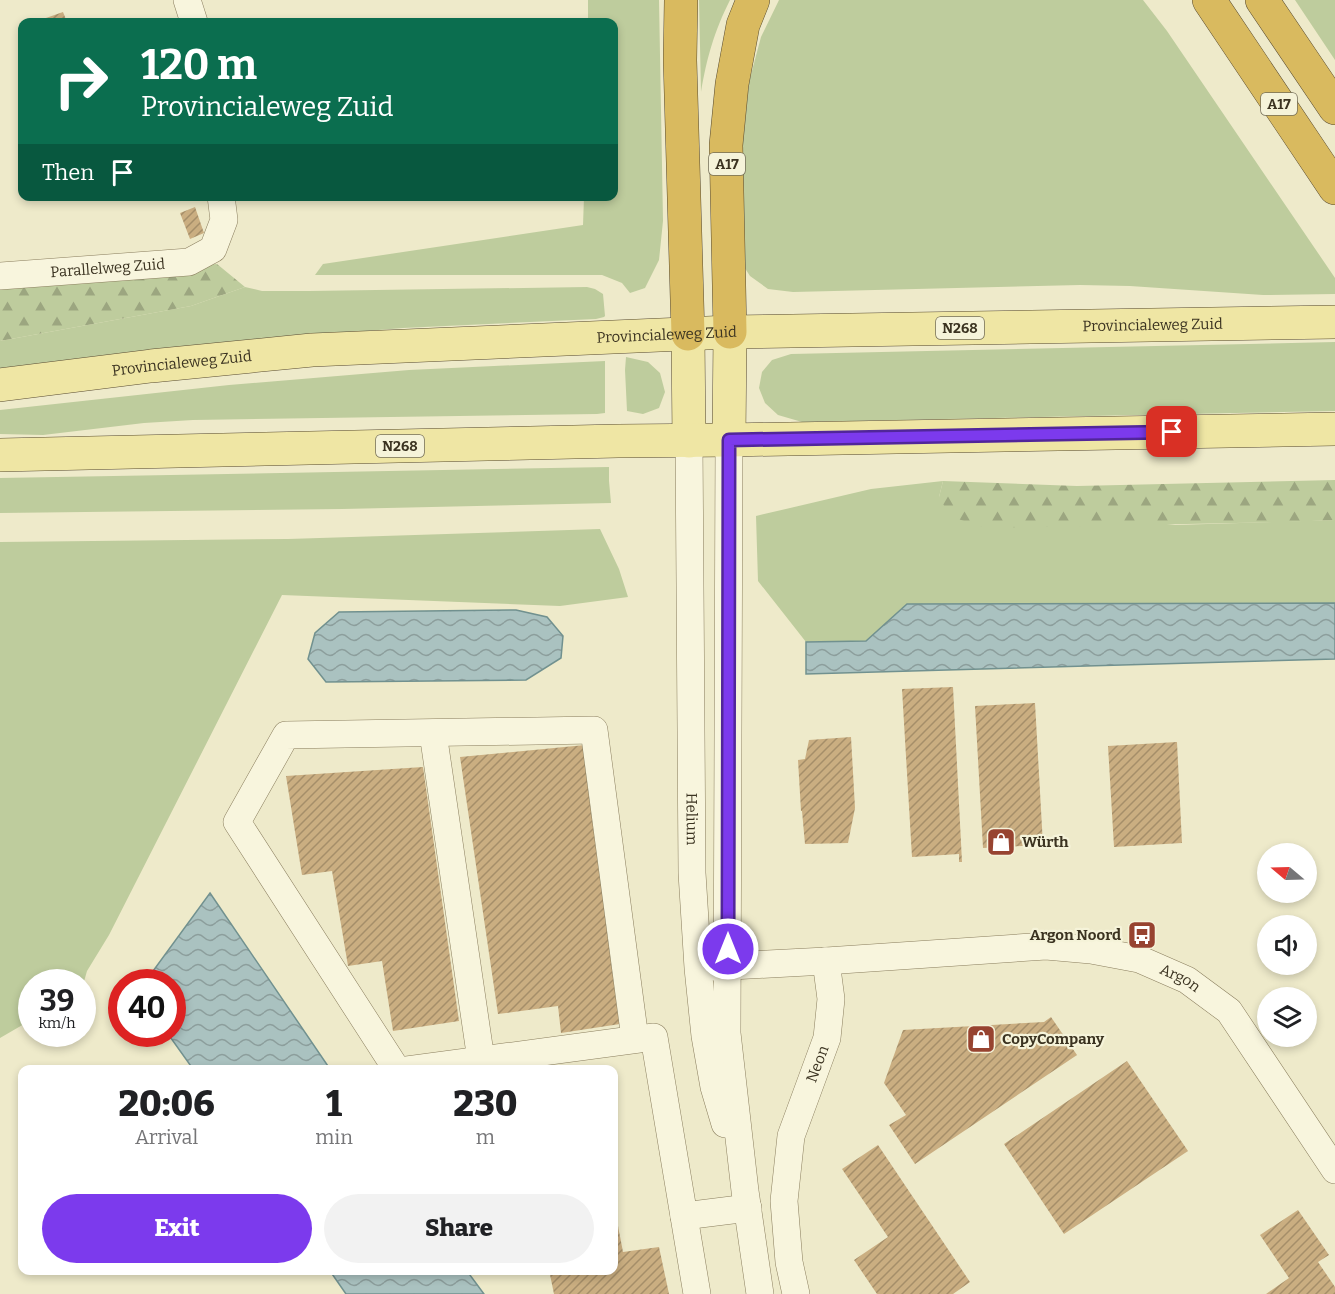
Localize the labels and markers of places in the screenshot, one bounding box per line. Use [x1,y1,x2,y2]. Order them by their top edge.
pin [1146,406,1197,457]
shop icon: Würth [985,826,1017,858]
place label: Würth [1022,833,1069,851]
bus stop icon: Argon Noord [1126,919,1158,951]
place label: Argon Noord [1030,926,1121,944]
shop icon: CopyCompany [965,1023,997,1055]
place label: CopyCompany [1002,1030,1105,1048]

